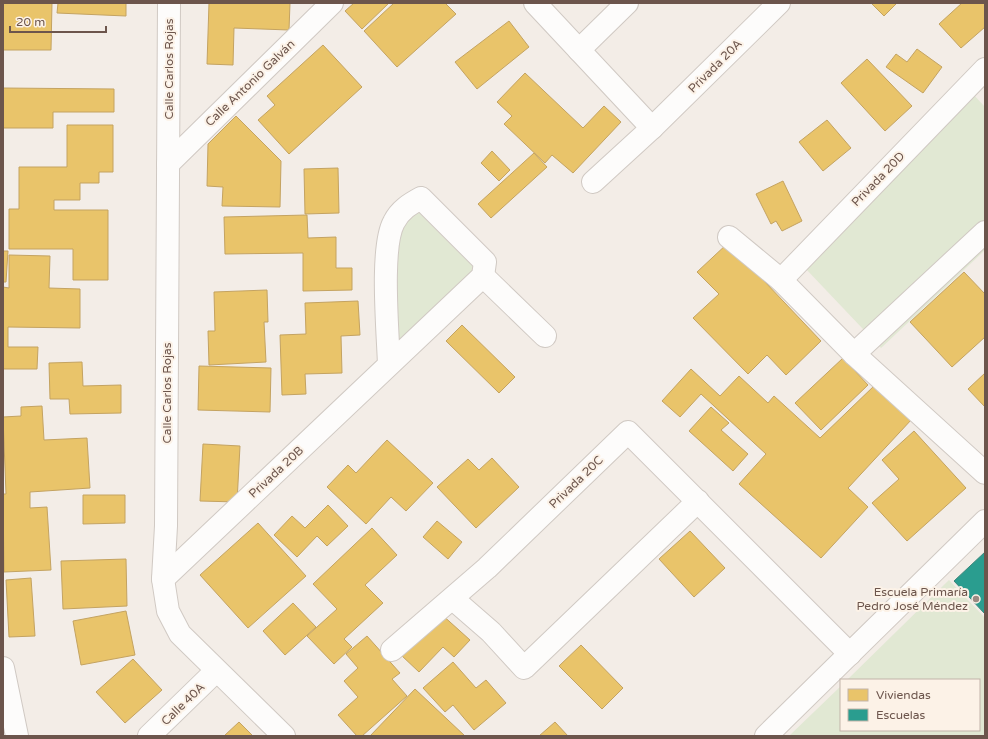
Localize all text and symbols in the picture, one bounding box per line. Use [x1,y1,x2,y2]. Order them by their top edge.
scale bar [10,8,106,34]
text: 20 m [16,15,45,29]
street label: Calle Carlos Rojas [162,18,176,120]
street label: Privada 20A [685,36,745,96]
street label: Calle Antonio Galván [202,37,298,129]
street label: Privada 20D [849,149,907,209]
street label: Calle Carlos Rojas [160,342,174,444]
street label: Privada 20B [246,443,306,501]
street label: Privada 20C [546,453,606,511]
place label: Escuela Primaría Pedro José Méndez [856,585,968,613]
marker: Escuela Primaría Pedro José Méndez [971,594,981,604]
legend [840,679,980,731]
street label: Calle 40A [158,680,208,728]
text: Viviendas [876,688,931,702]
text: Escuelas [876,708,926,722]

